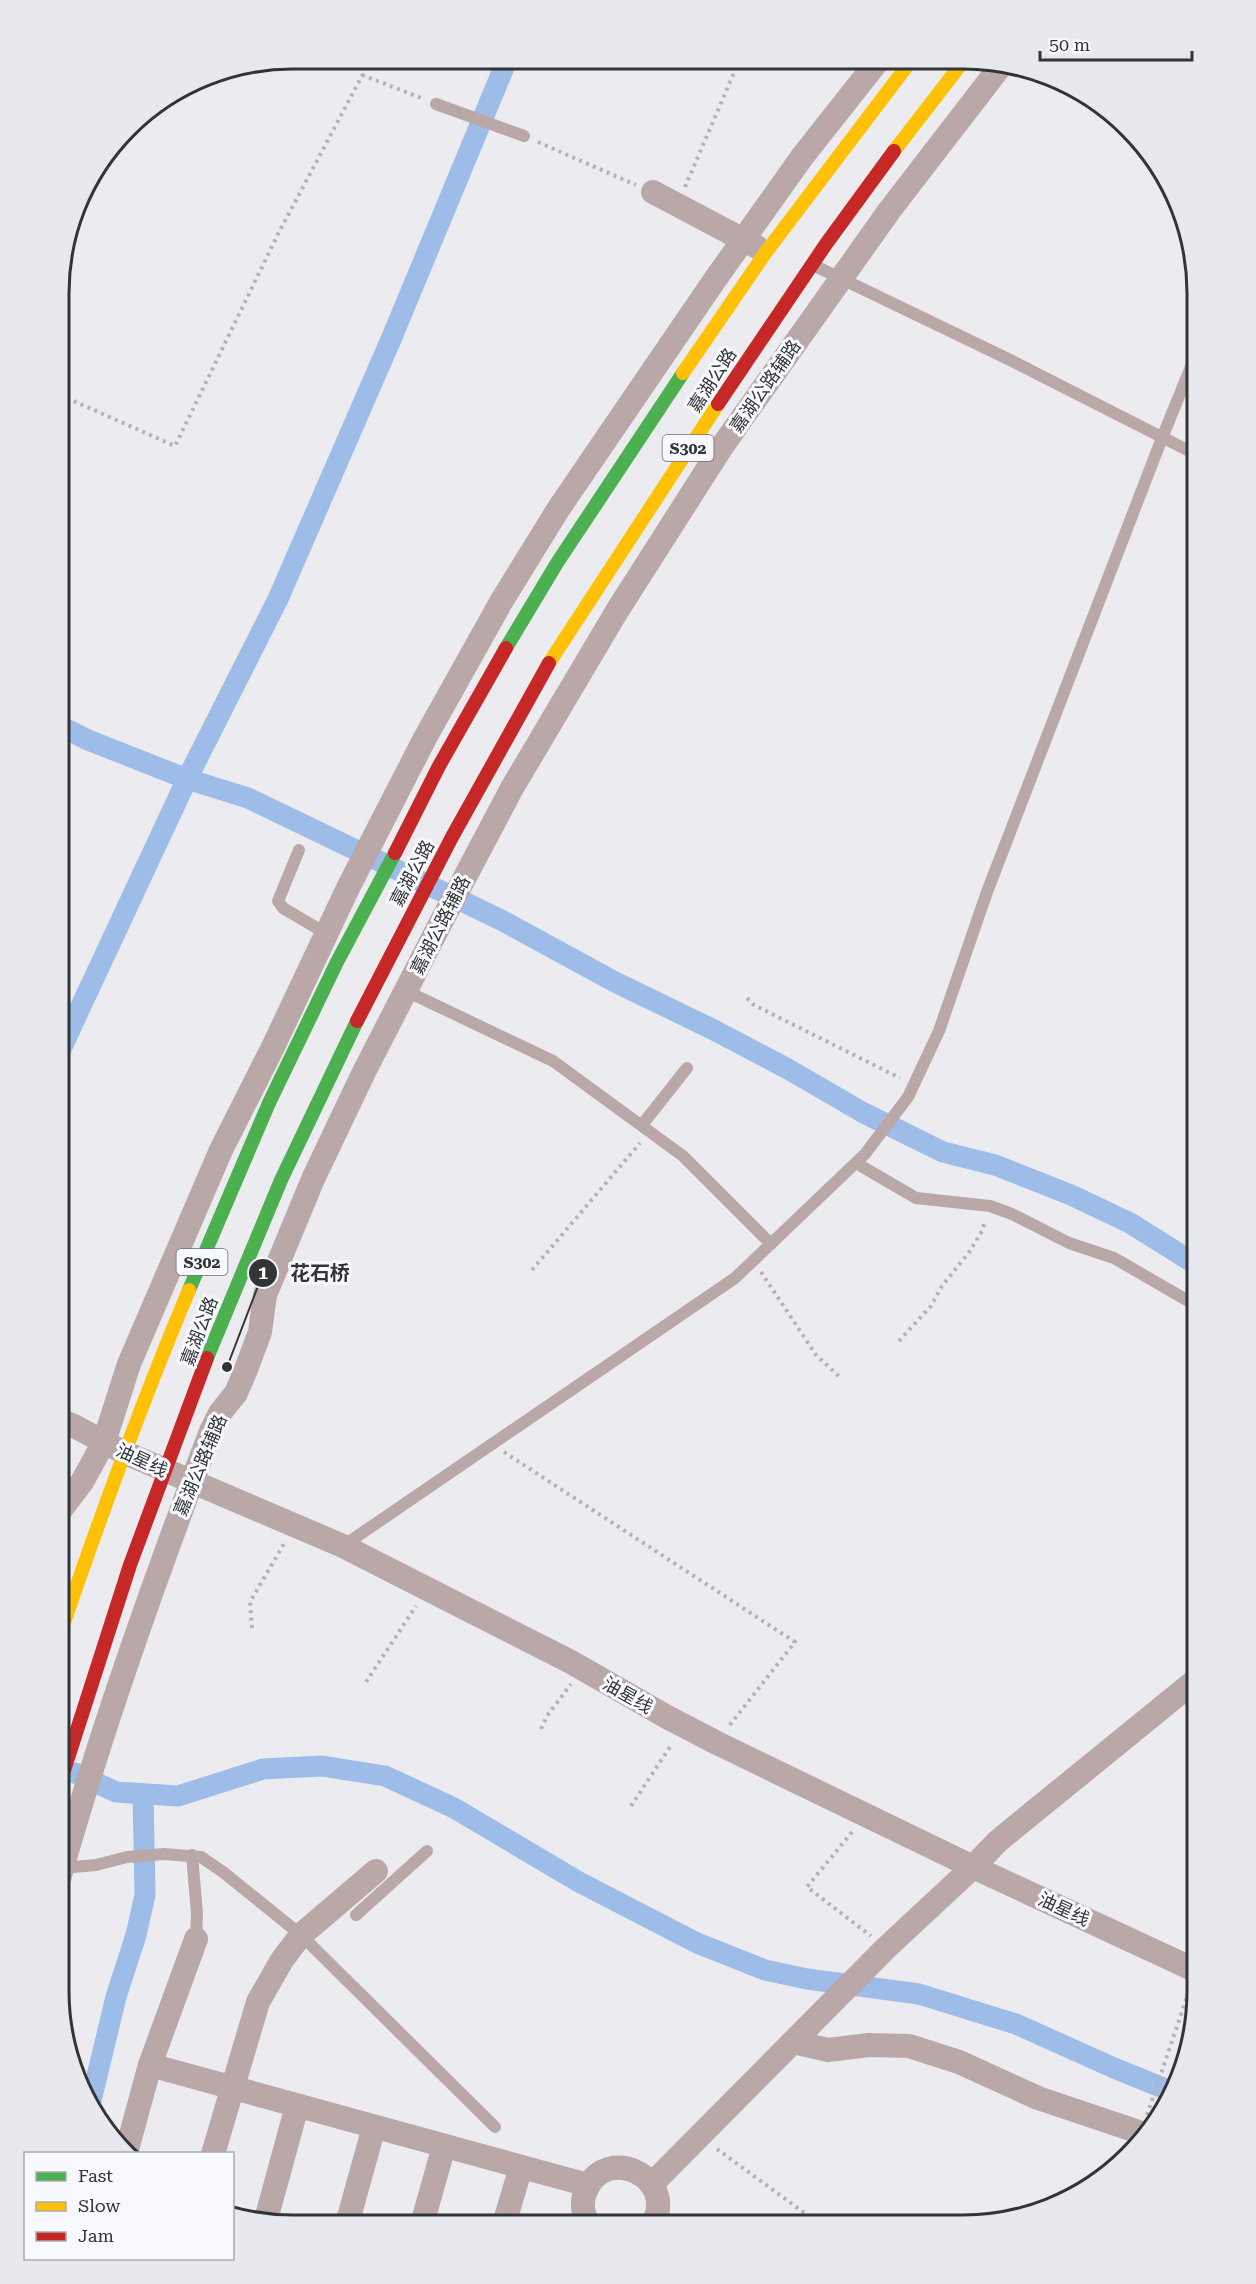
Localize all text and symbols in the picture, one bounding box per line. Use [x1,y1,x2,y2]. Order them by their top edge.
scale bar [1040,24,1192,62]
text: 50 m [1049,34,1090,55]
street label: 嘉湖公路辅路 [725,336,805,436]
street label: 嘉湖公路 [684,344,740,416]
road number: S302 [662,435,714,461]
street label: 嘉湖公路 [386,836,438,910]
street label: 嘉湖公路辅路 [406,872,474,978]
road number: S302 [176,1249,228,1275]
callout: 花石桥 [248,1254,362,1292]
text: 花石桥 [290,1261,350,1285]
text: 1 [258,1262,268,1283]
street label: 嘉湖公路 [176,1294,222,1368]
street label: 嘉湖公路辅路 [169,1411,231,1519]
street label: 油星线 [113,1439,171,1481]
street label: 油星线 [599,1672,657,1718]
street label: 油星线 [1035,1888,1093,1930]
legend [24,2152,234,2260]
text: Fast [78,2165,113,2186]
text: Slow [78,2195,120,2216]
text: Jam [78,2225,114,2246]

